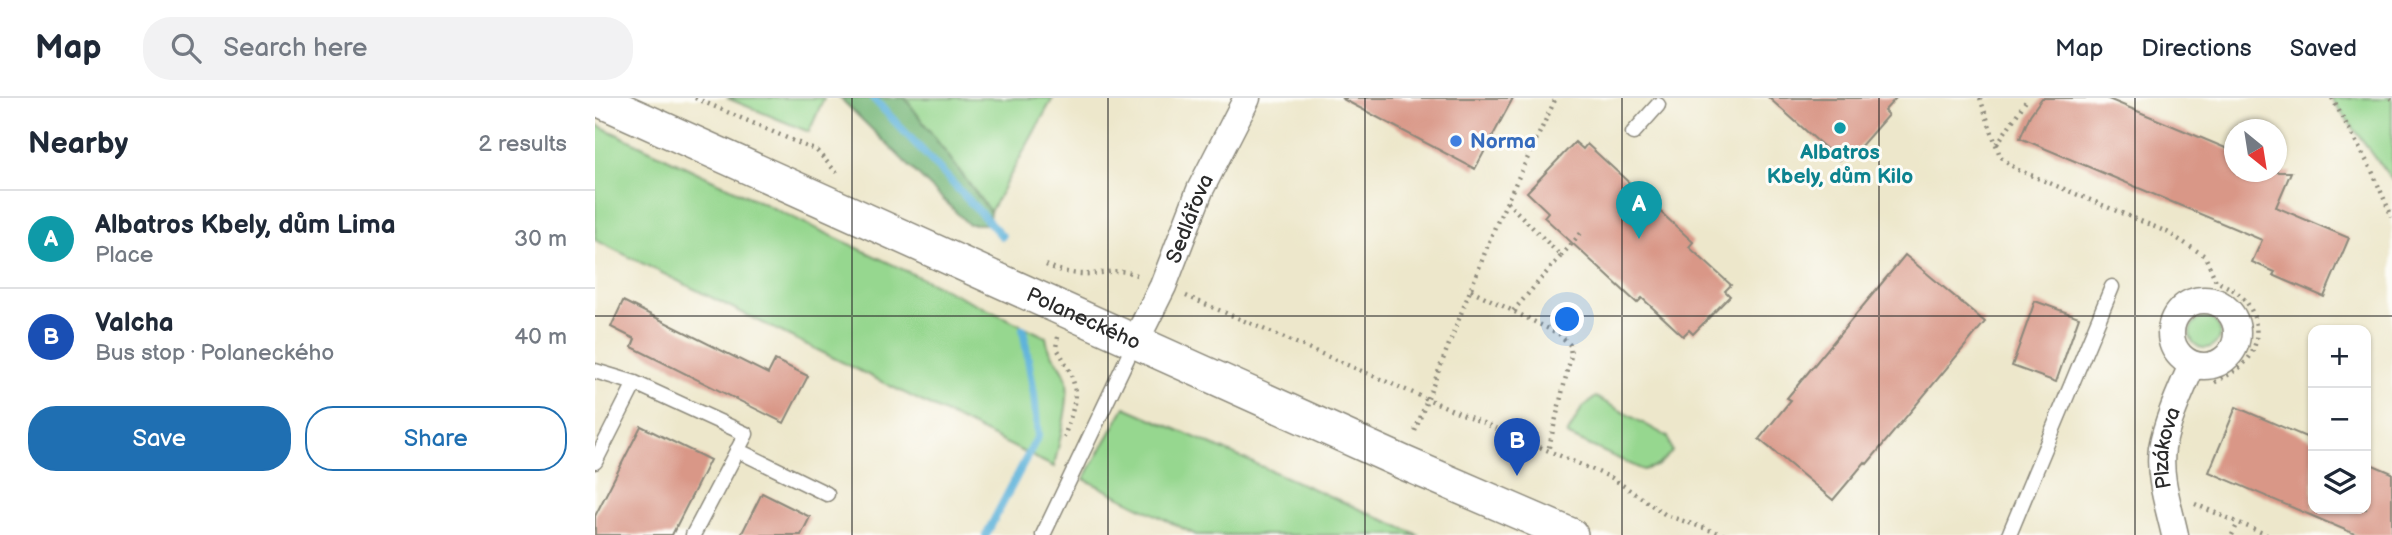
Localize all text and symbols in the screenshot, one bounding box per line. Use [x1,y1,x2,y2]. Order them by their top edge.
search box [143,17,633,80]
text: Map [35,28,101,68]
icon: search [167,29,205,67]
text: Search here [223,33,367,64]
text: Map [2055,34,2103,63]
text: Directions [2141,34,2252,63]
text: Saved [2290,34,2357,63]
north arrow [2224,119,2287,182]
marker: Albatros Kbely, dům Kilo [1832,120,1848,136]
text: Nearby [28,126,128,162]
place label: Norma [1470,129,1536,154]
text: 2 results [478,130,567,158]
marker: Norma [1448,133,1464,149]
place label: Albatros Kbely, dům Kilo [1767,140,1913,189]
street label: Sedlářova [1160,170,1219,267]
pin: A [1616,181,1662,239]
text: Albatros Kbely, dům Lima [95,210,396,241]
text: A [44,225,58,253]
text: 30 m [514,225,567,253]
text: Place [95,241,153,269]
street label: Polaneckého [1023,282,1145,355]
your location [1550,302,1584,336]
text: Valcha [95,308,174,339]
text: B [43,323,59,351]
text: 40 m [514,323,567,351]
map controls [2308,325,2371,514]
button: + [2308,325,2371,388]
text: Bus stop · Polaneckého [95,339,334,367]
button: − [2308,388,2371,451]
street label: Plzákova [2148,403,2186,491]
button: Save [28,406,291,471]
button: Share [305,406,567,471]
pin: B [1494,418,1540,476]
button: layers [2308,451,2371,514]

